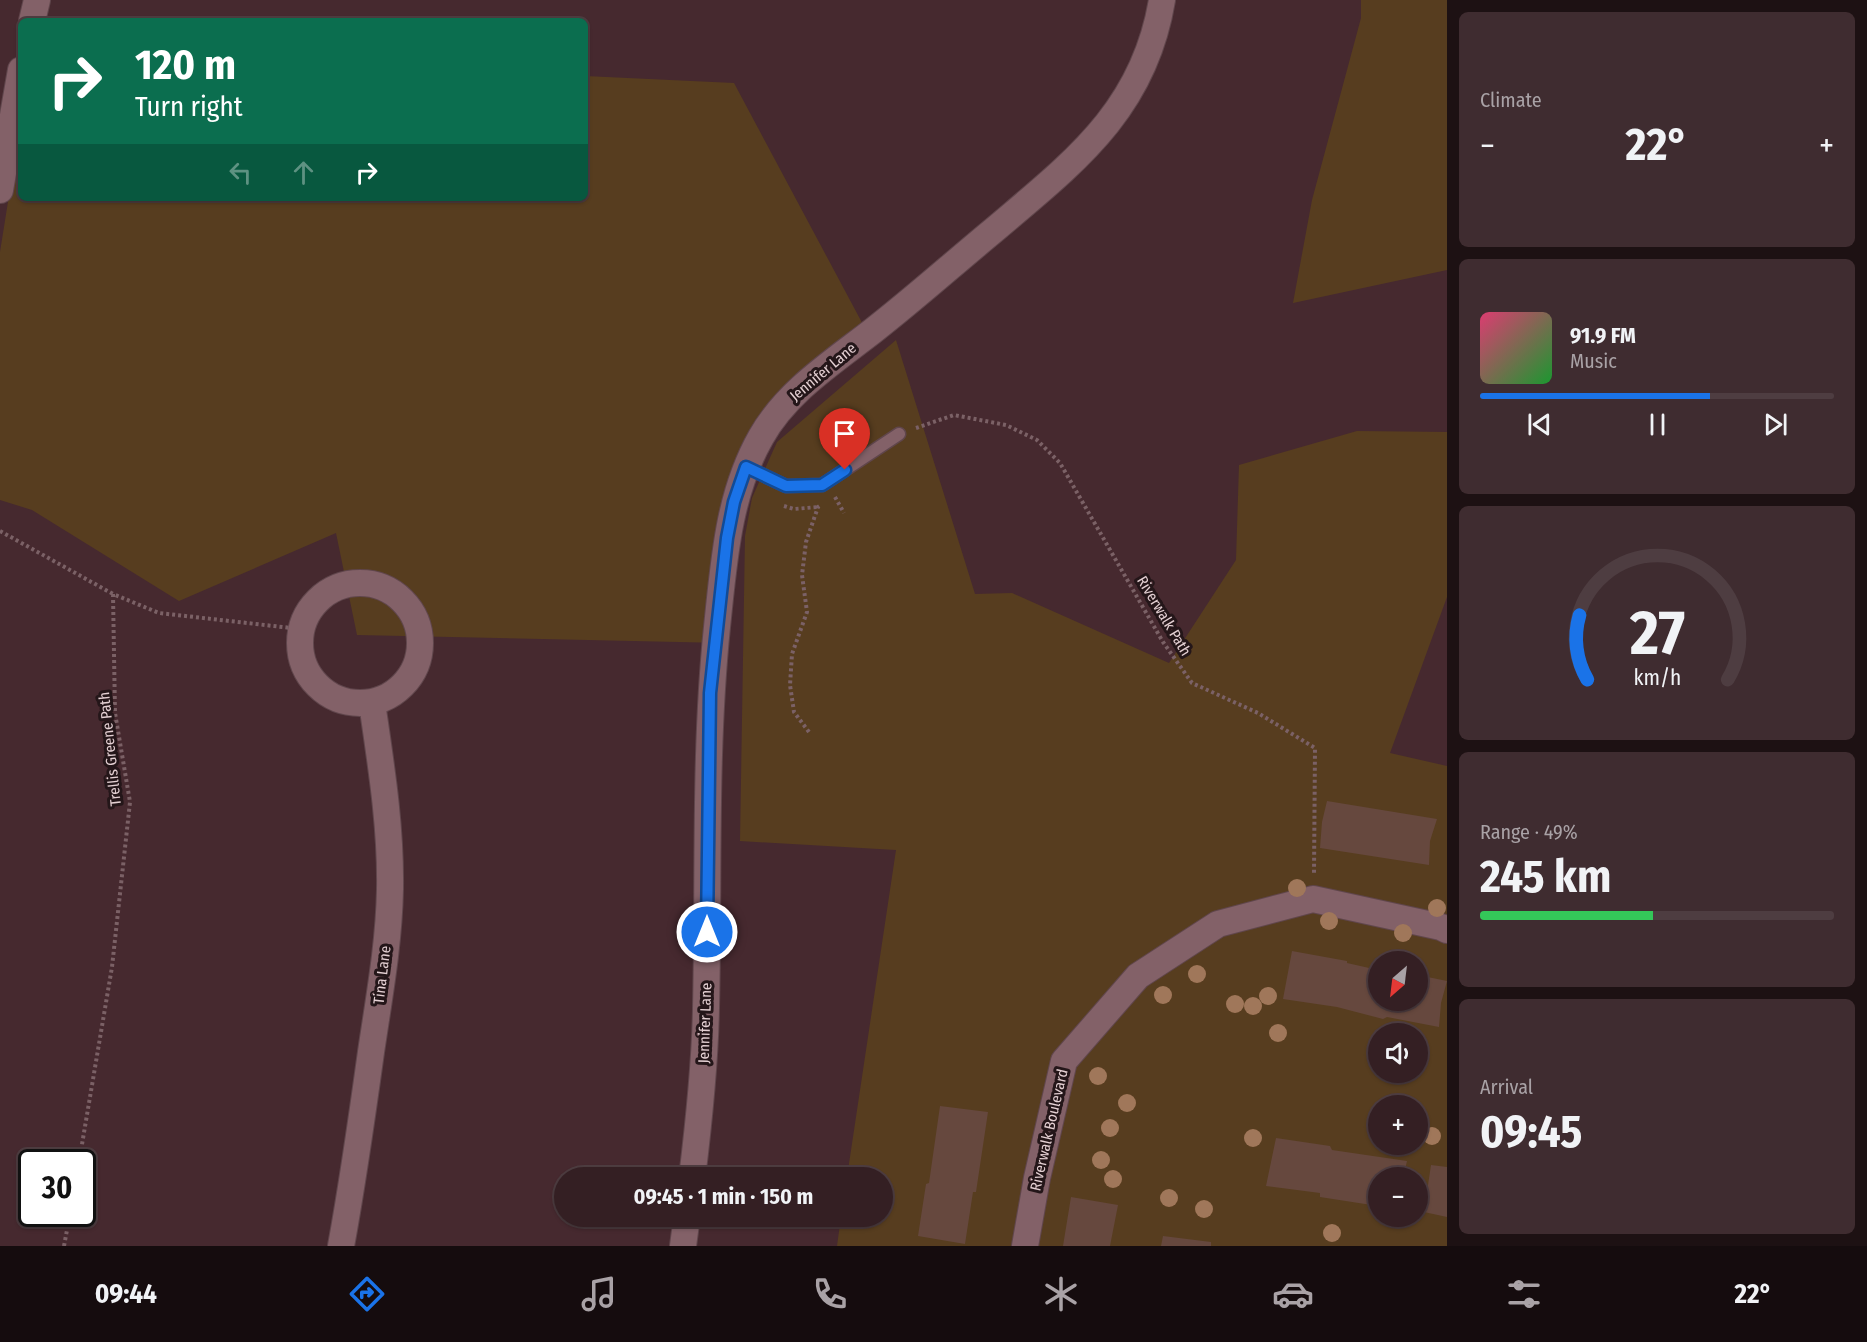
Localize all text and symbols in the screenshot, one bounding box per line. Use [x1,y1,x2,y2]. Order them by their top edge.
text: 120 m [135,40,236,90]
icon: right [36,42,114,120]
text: Climate [1480,88,1542,112]
text: Turn right [135,91,243,123]
text: 22° [1626,118,1688,172]
text: − [1480,126,1495,166]
text: + [1819,126,1834,166]
icon: left [224,156,257,189]
icon: ahead [287,156,320,189]
icon: right [350,156,383,189]
text: 91.9 FM [1570,322,1636,349]
street label: Jennifer Lane [786,339,860,405]
text: Music [1570,349,1617,373]
pin [819,408,870,470]
icon: previous [1523,408,1556,441]
icon: pause [1641,408,1674,441]
icon: next [1759,408,1792,441]
icon: arrive [828,417,861,450]
street label: Riverwalk Path [1133,573,1195,659]
text: 27 [1628,596,1685,671]
text: km/h [1633,665,1681,691]
street label: Trellis Greene Path [95,691,125,807]
text: Range · 49% [1480,820,1578,844]
text: 245 km [1480,850,1611,904]
position arrow [675,900,739,964]
street label: Tina Lane [369,945,395,1005]
north arrow [1368,951,1428,1011]
map controls [1368,951,1428,1227]
street label: Jennifer Lane [695,982,715,1064]
button: sound [1368,1023,1428,1083]
street label: Riverwalk Boulevard [1026,1067,1072,1193]
text: Arrival [1480,1075,1533,1099]
button: + [1368,1095,1428,1155]
text: 09:45 [1480,1105,1582,1159]
speed limit sign: 30 [18,1149,96,1227]
button: − [1368,1167,1428,1227]
text: 09:45 · 1 min · 150 m [634,1183,813,1210]
icon: directions [346,1273,388,1315]
icon: music [578,1273,620,1315]
icon: phone [809,1273,851,1315]
icon: climate [1040,1273,1082,1315]
icon: car [1272,1273,1314,1315]
icon: filters [1503,1273,1545,1315]
text: 09:44 [95,1278,157,1310]
text: 22° [1735,1278,1772,1310]

